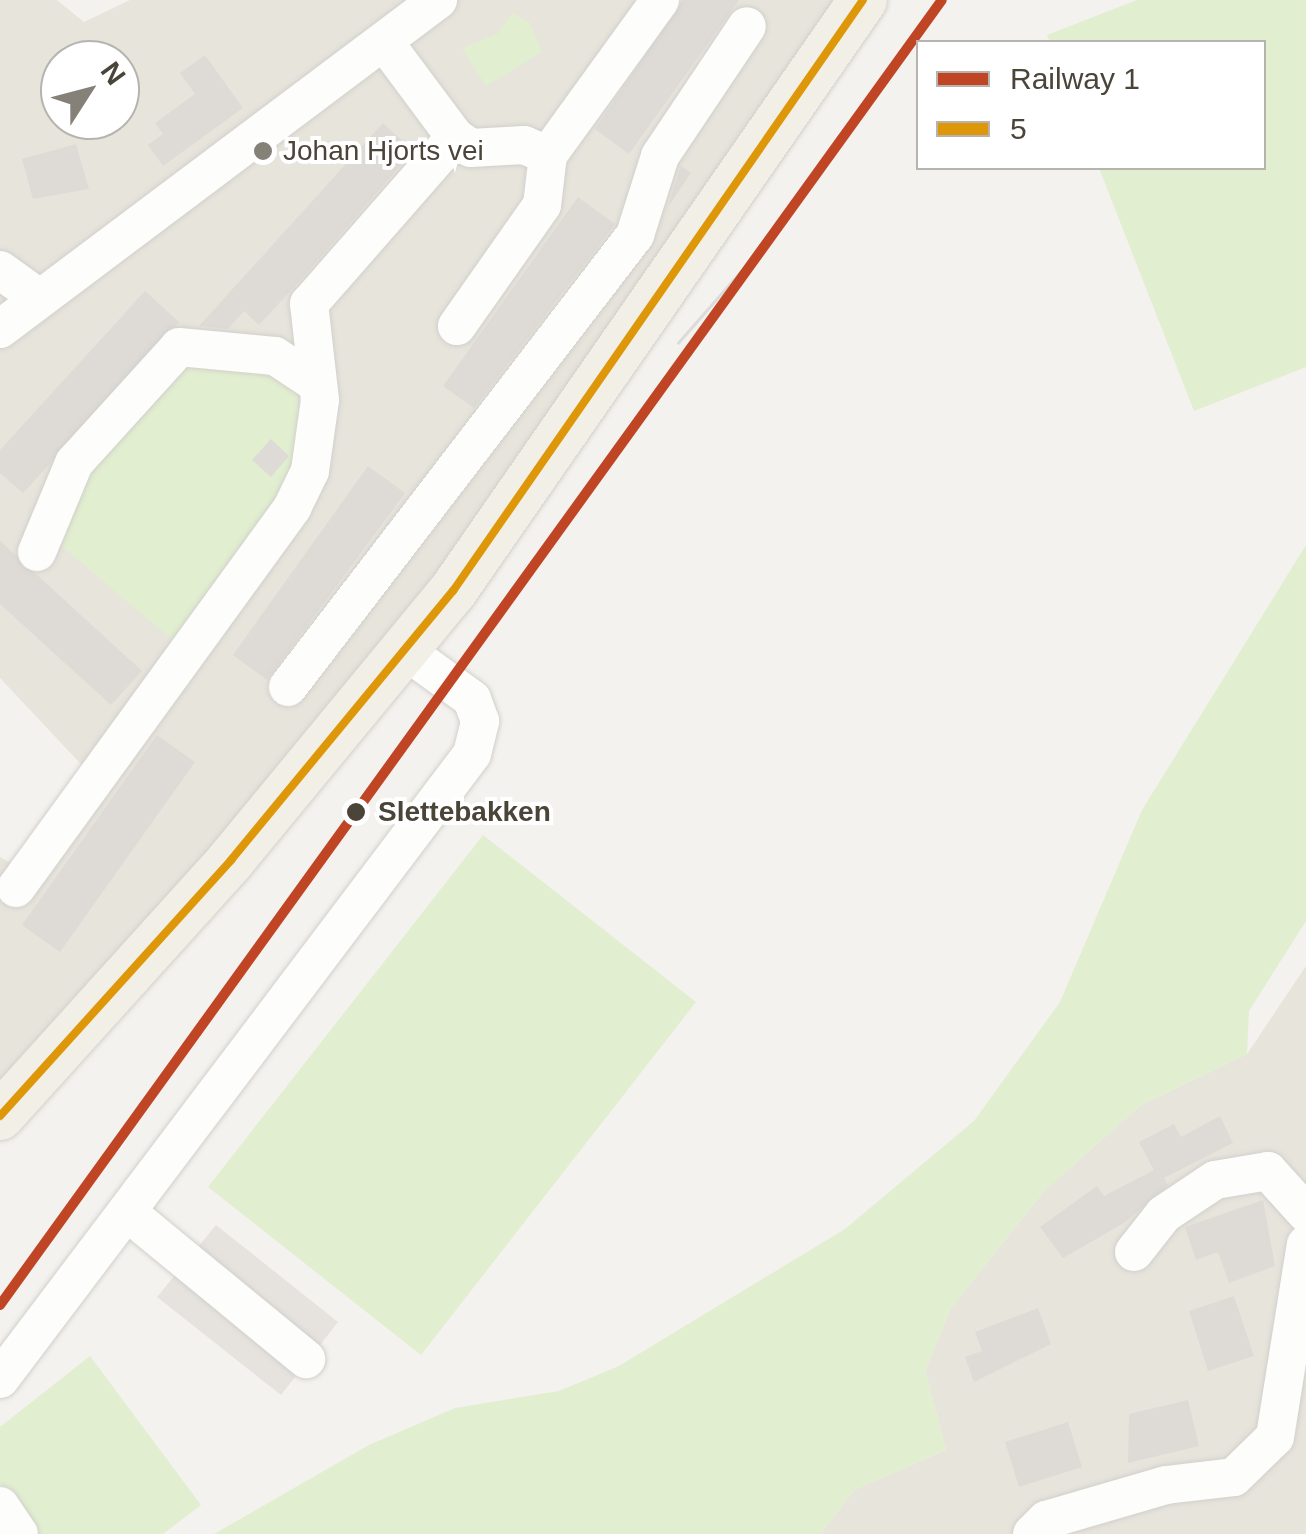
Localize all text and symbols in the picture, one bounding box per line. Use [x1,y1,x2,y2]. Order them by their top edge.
north arrow [40,40,140,140]
legend [916,40,1266,170]
text: N [95,56,132,91]
text: Railway 1 [1010,62,1140,95]
text: 5 [1010,112,1027,145]
place label: Johan Hjorts vei [283,134,484,168]
marker: Johan Hjorts vei [252,140,274,162]
place label: Slettebakken [378,795,551,829]
marker: Slettebakken [343,799,369,825]

